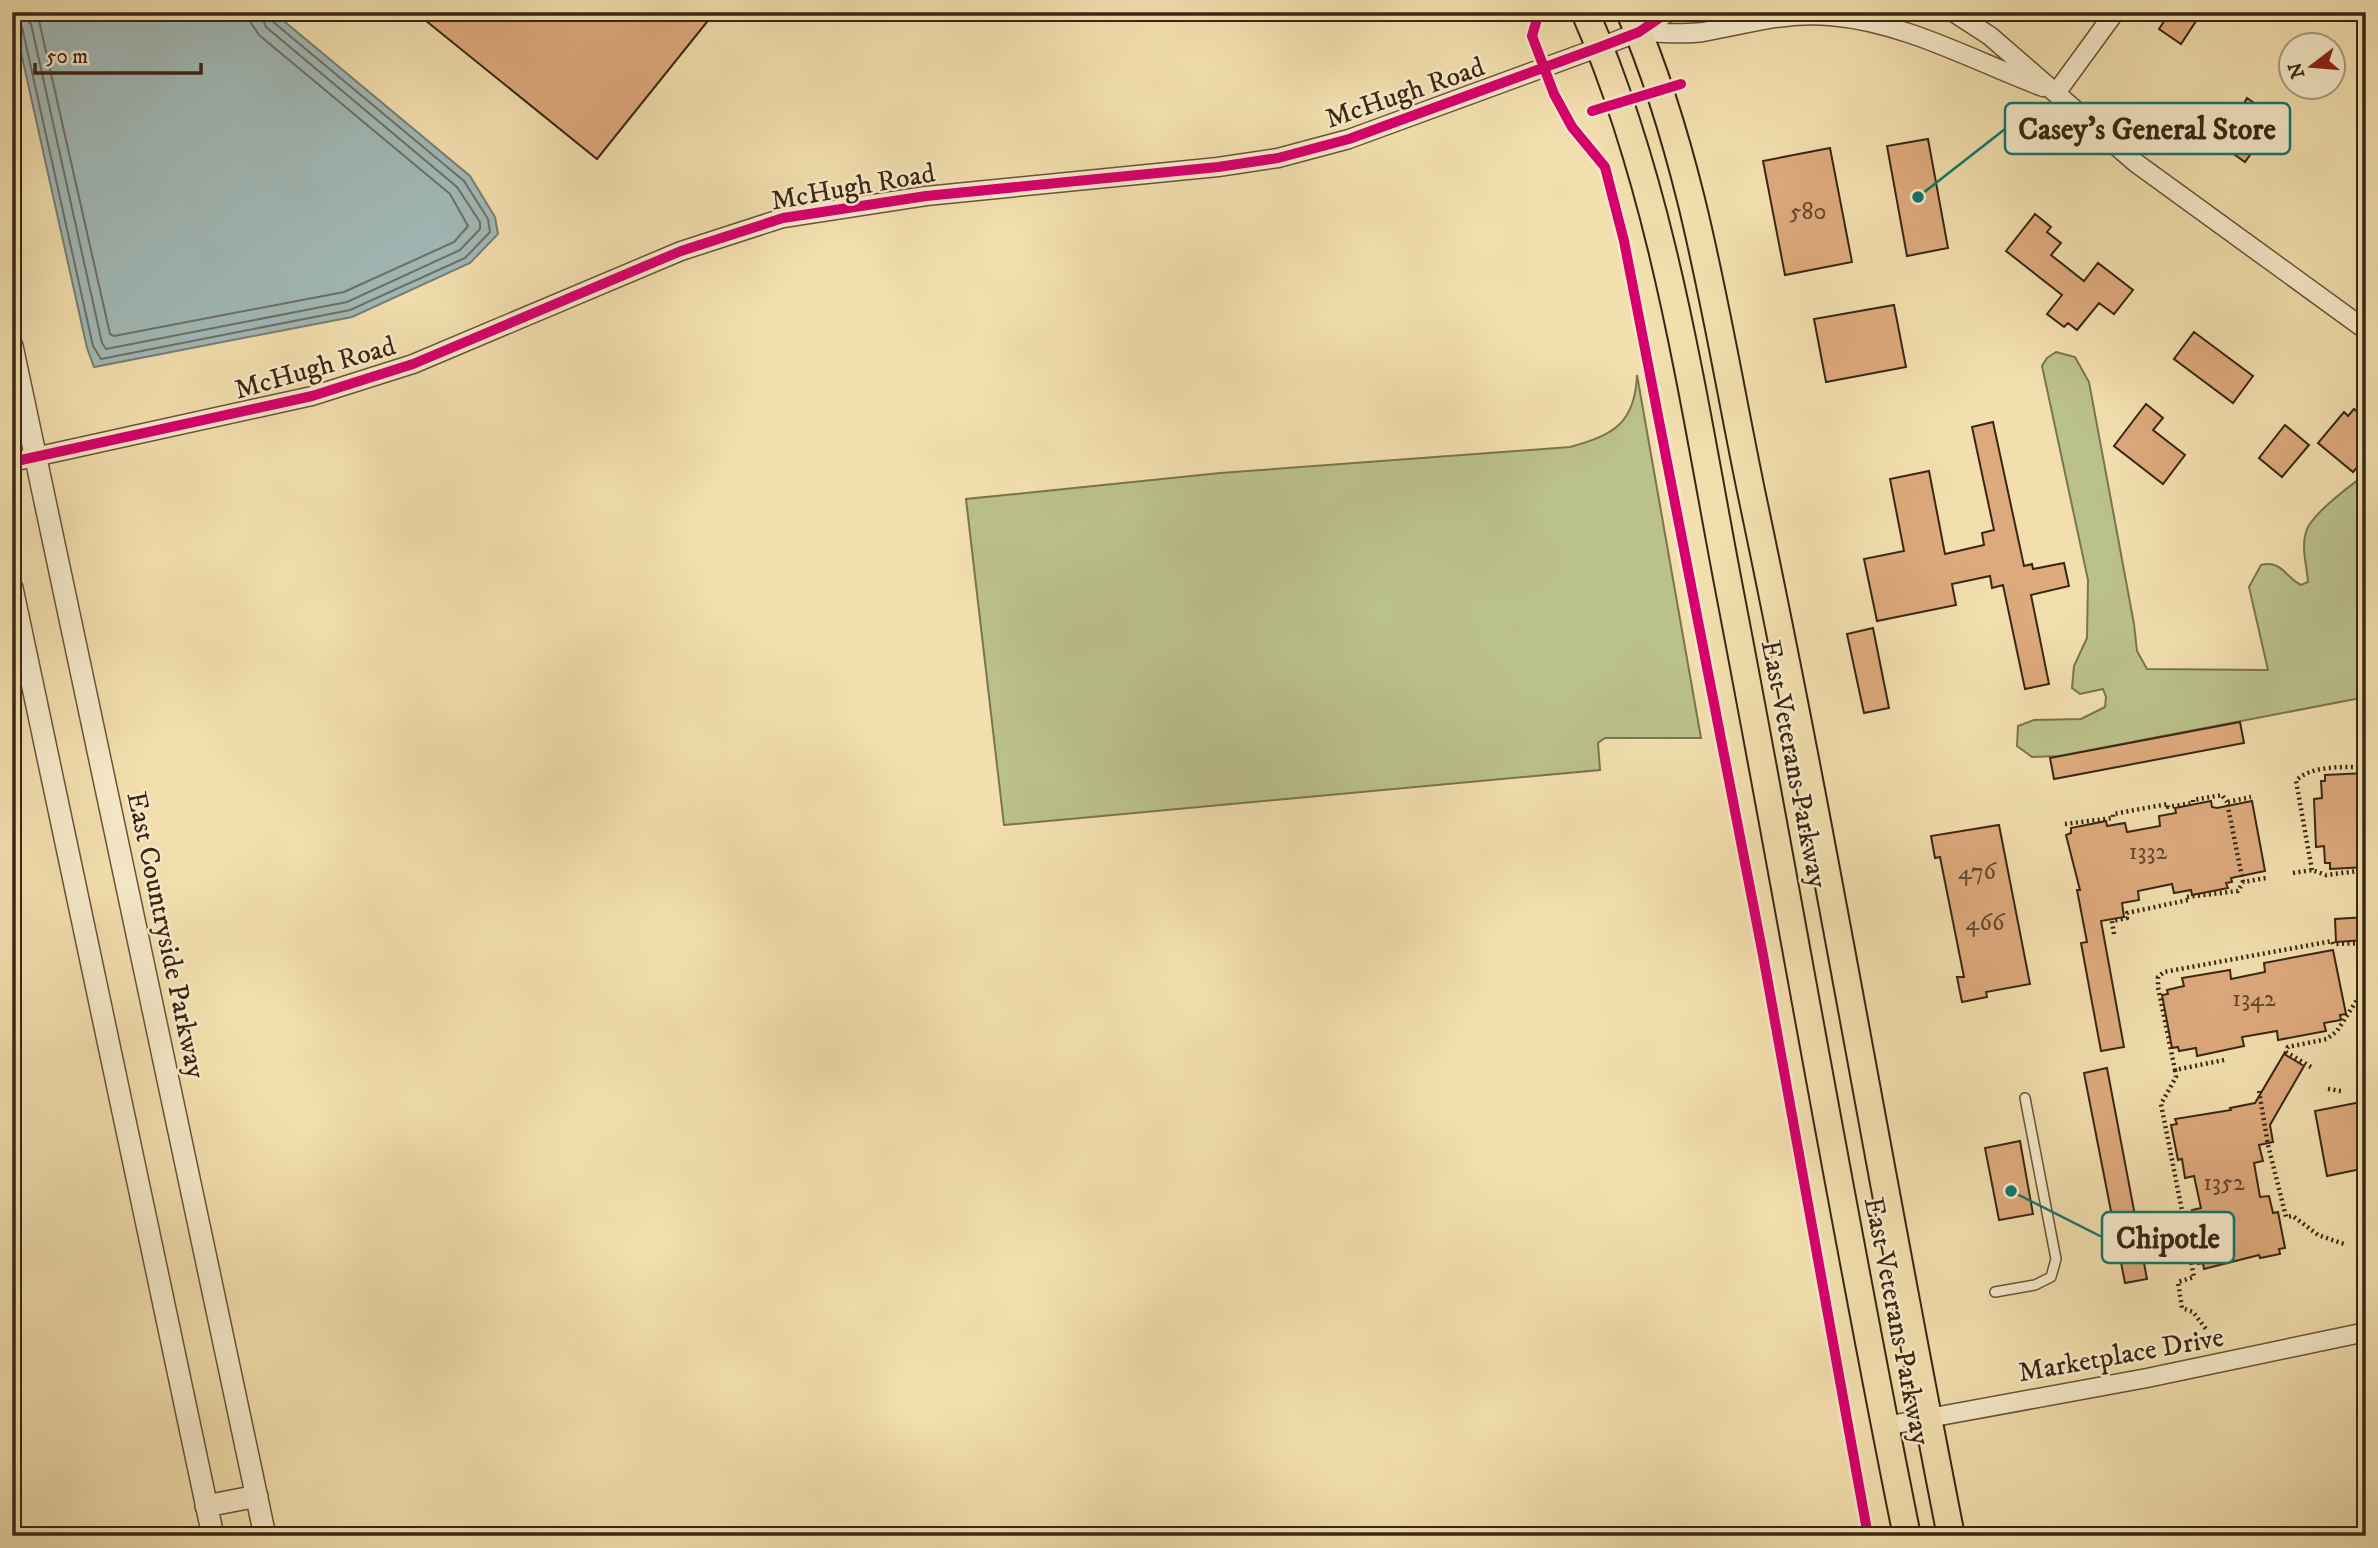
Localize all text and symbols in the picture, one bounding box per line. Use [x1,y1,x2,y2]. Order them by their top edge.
scale bar [35,32,201,76]
north arrow [2276,32,2346,102]
text: 50 m [46,44,88,70]
street label: McHugh Road [1321,49,1489,137]
text: N [2284,59,2310,81]
callout: Casey's General Store [2005,103,2290,154]
text: Casey's General Store [2018,112,2276,149]
street label: McHugh Road [768,155,938,219]
house number: 580 [1790,197,1826,227]
street label: McHugh Road [230,328,400,408]
street label: East Veterans Parkway [1753,637,1835,892]
street label: East Countryside Parkway [118,788,214,1082]
house number: 1332 [2129,837,2167,867]
house number: 476 [1958,857,1998,887]
house number: 466 [1966,908,2006,938]
house number: 1342 [2232,984,2276,1014]
house number: 1352 [2203,1168,2245,1198]
street label: East Veterans Parkway [1856,1194,1938,1449]
callout: Chipotle [2102,1212,2234,1263]
text: Chipotle [2116,1221,2221,1258]
street label: Marketplace Drive [2015,1320,2227,1390]

